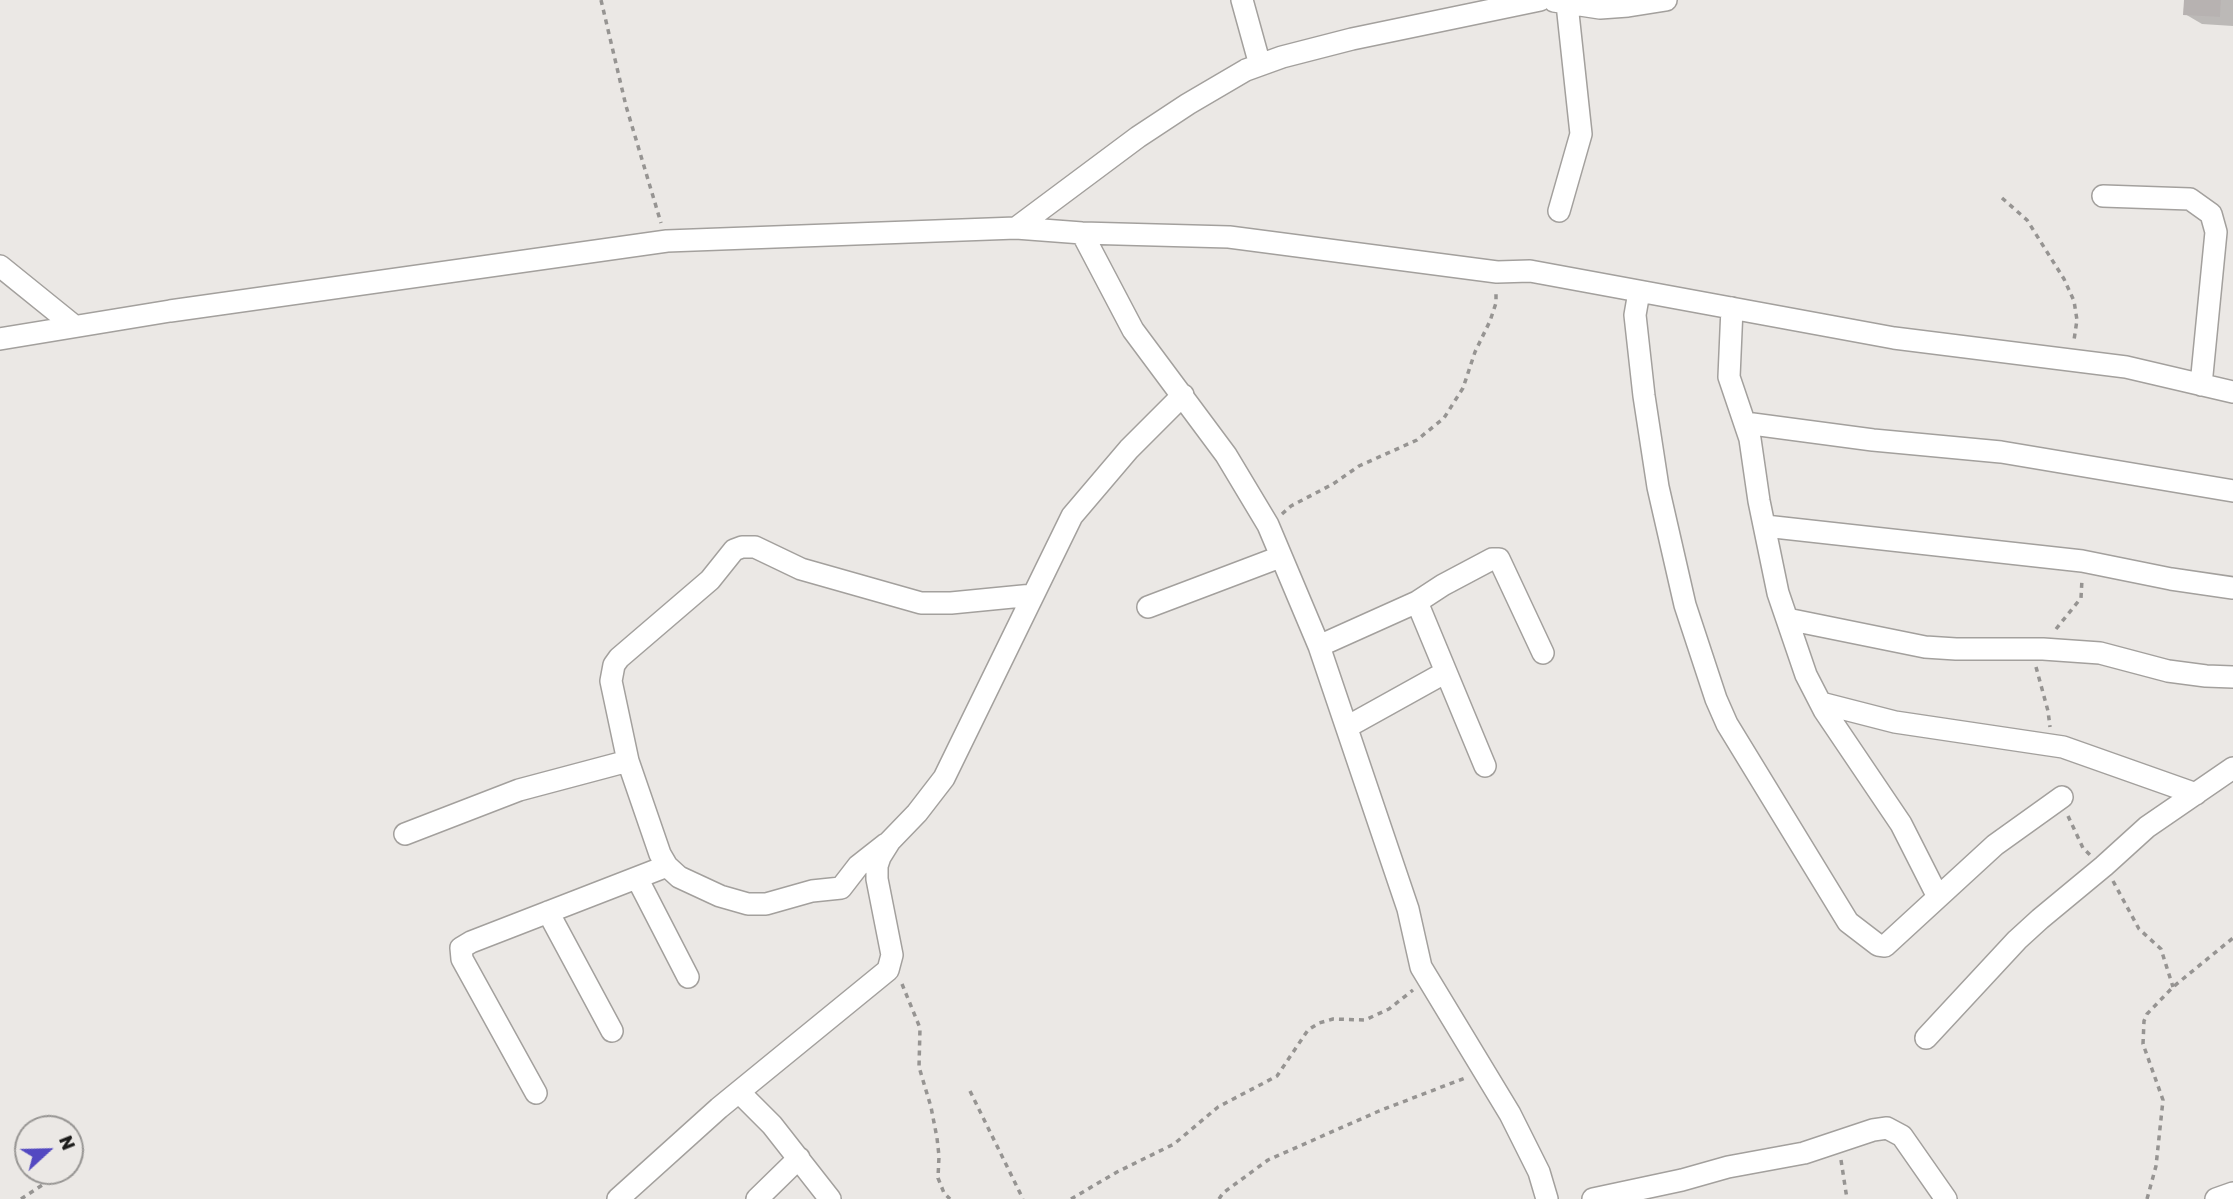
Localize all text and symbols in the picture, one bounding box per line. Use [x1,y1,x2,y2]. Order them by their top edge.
north arrow [14,1115,84,1185]
text: N [54,1132,80,1153]

